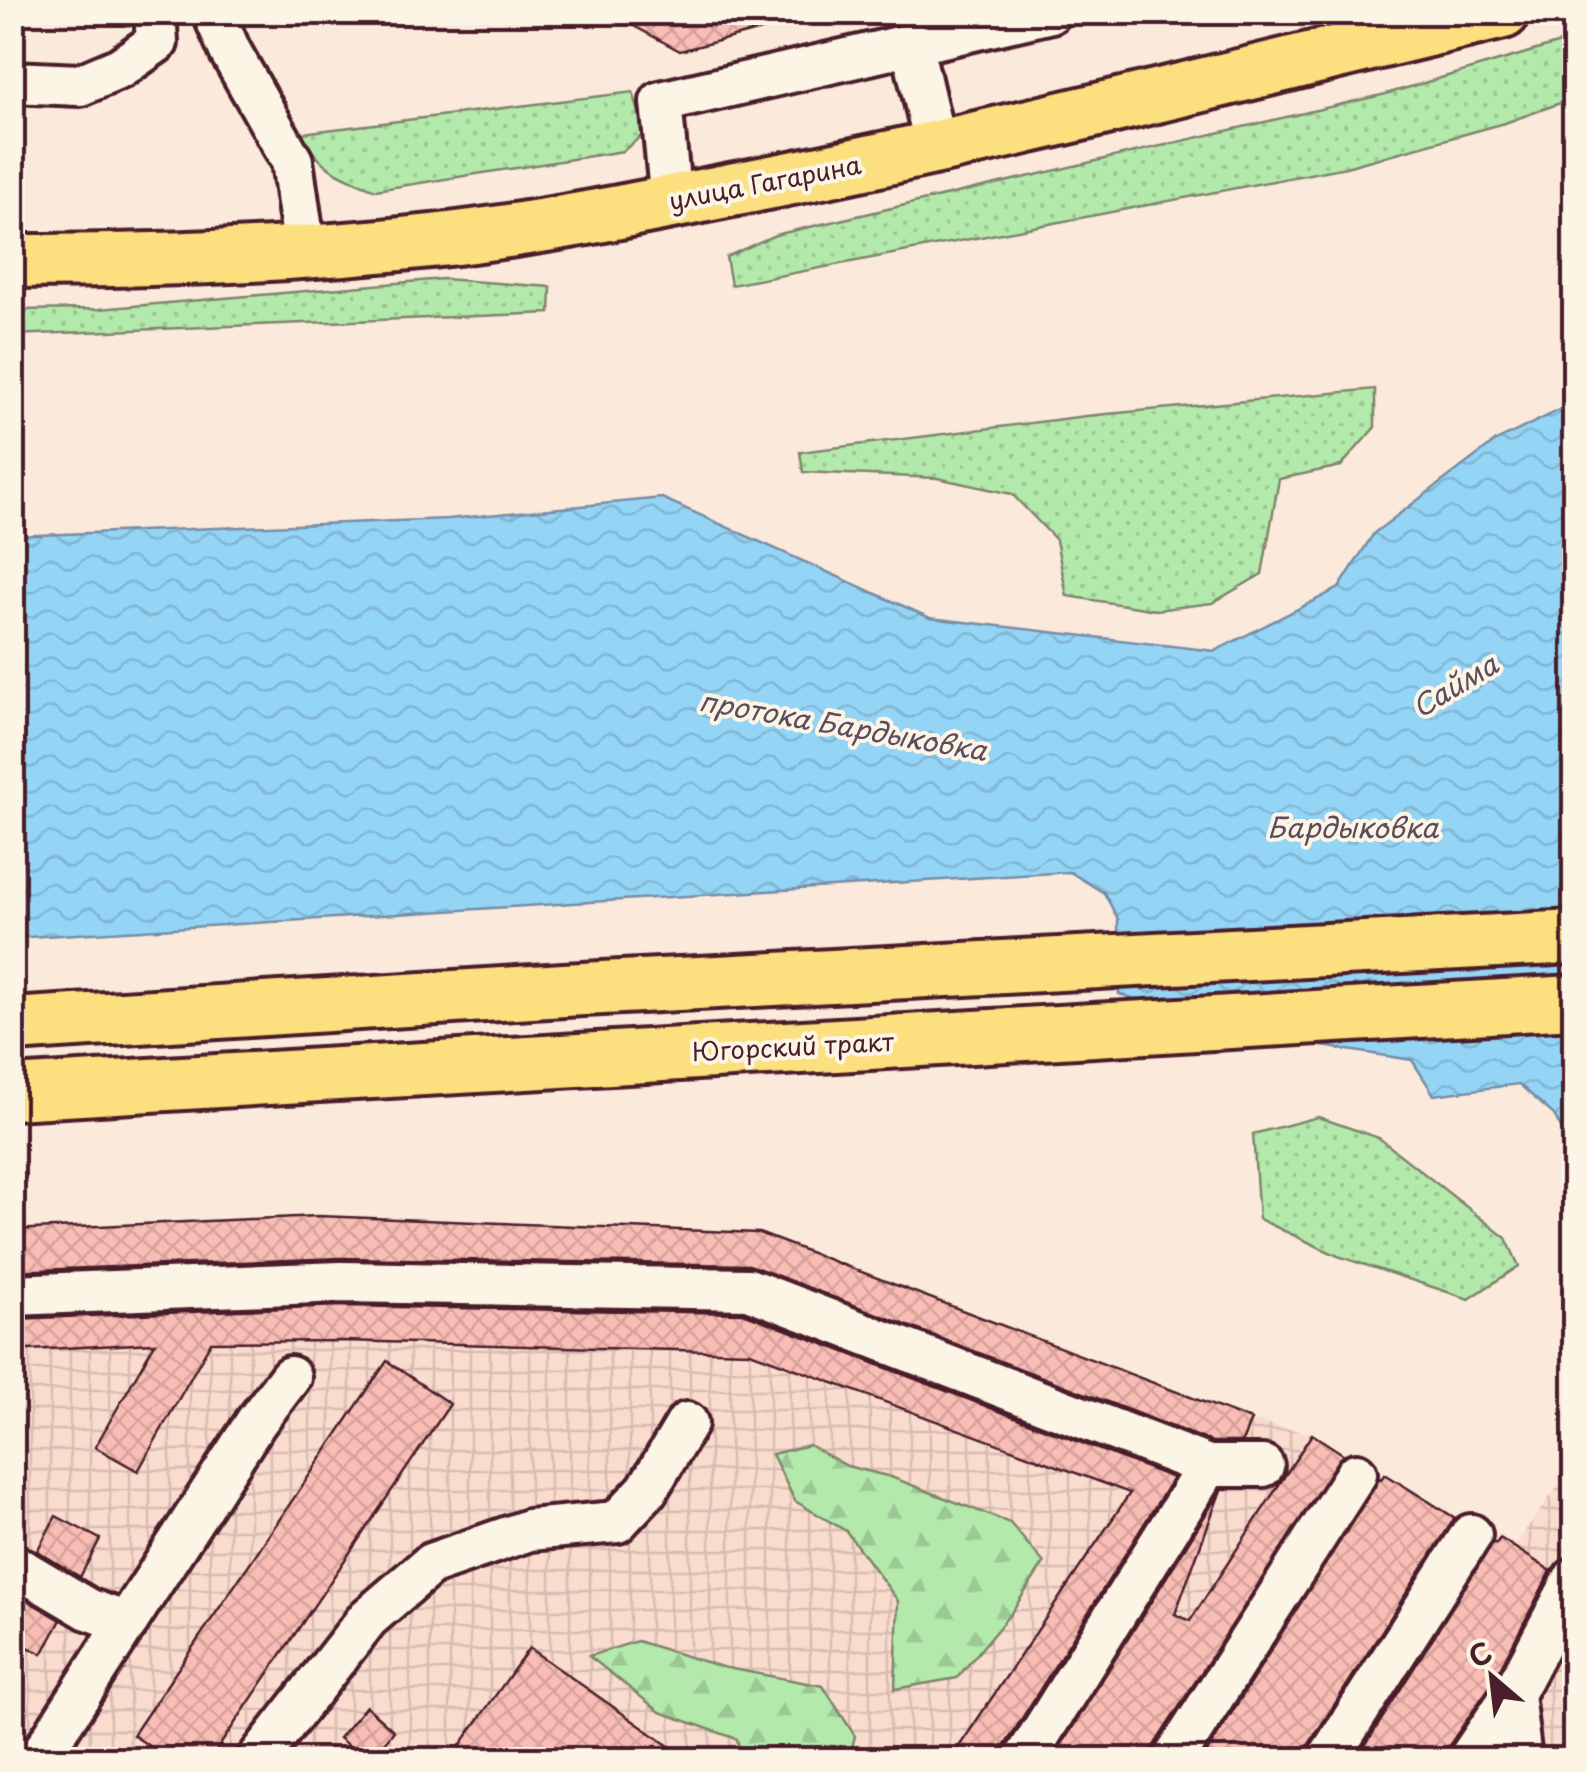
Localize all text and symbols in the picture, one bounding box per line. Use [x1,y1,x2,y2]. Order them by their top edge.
street label: улица Гагарина [665,145,864,219]
water label: Сайма [1403,642,1506,727]
water label: протока Бардыковка [696,678,991,771]
water label: Бардыковка [1268,805,1439,848]
street label: Югорский тракт [691,1022,896,1070]
north arrow [1442,1627,1542,1727]
text: С [1460,1630,1499,1678]

